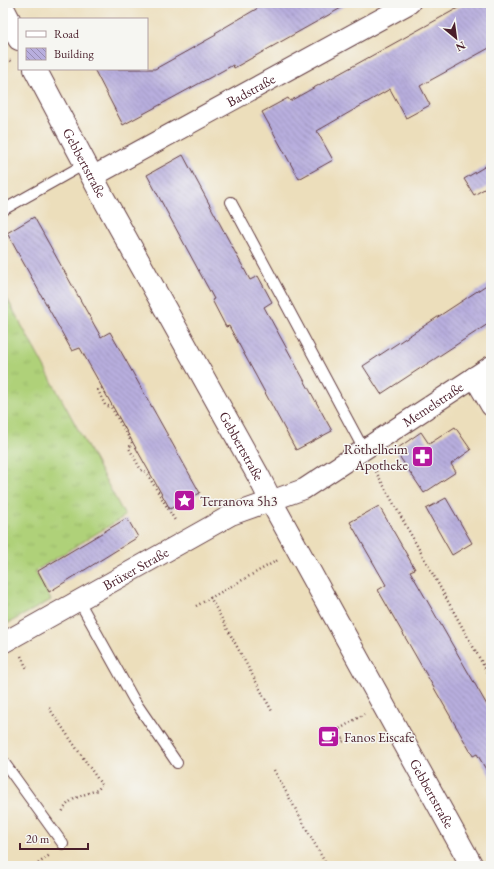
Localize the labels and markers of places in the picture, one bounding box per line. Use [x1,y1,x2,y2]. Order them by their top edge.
place label: Röthelheim Apotheke [344,440,409,474]
pharmacy icon: Röthelheim Apotheke [410,444,436,470]
place icon: Terranova 5h3 [172,488,198,514]
place label: Terranova 5h3 [200,492,278,510]
cafe icon: Fanos Eiscafe [316,724,342,750]
place label: Fanos Eiscafe [344,728,415,746]

